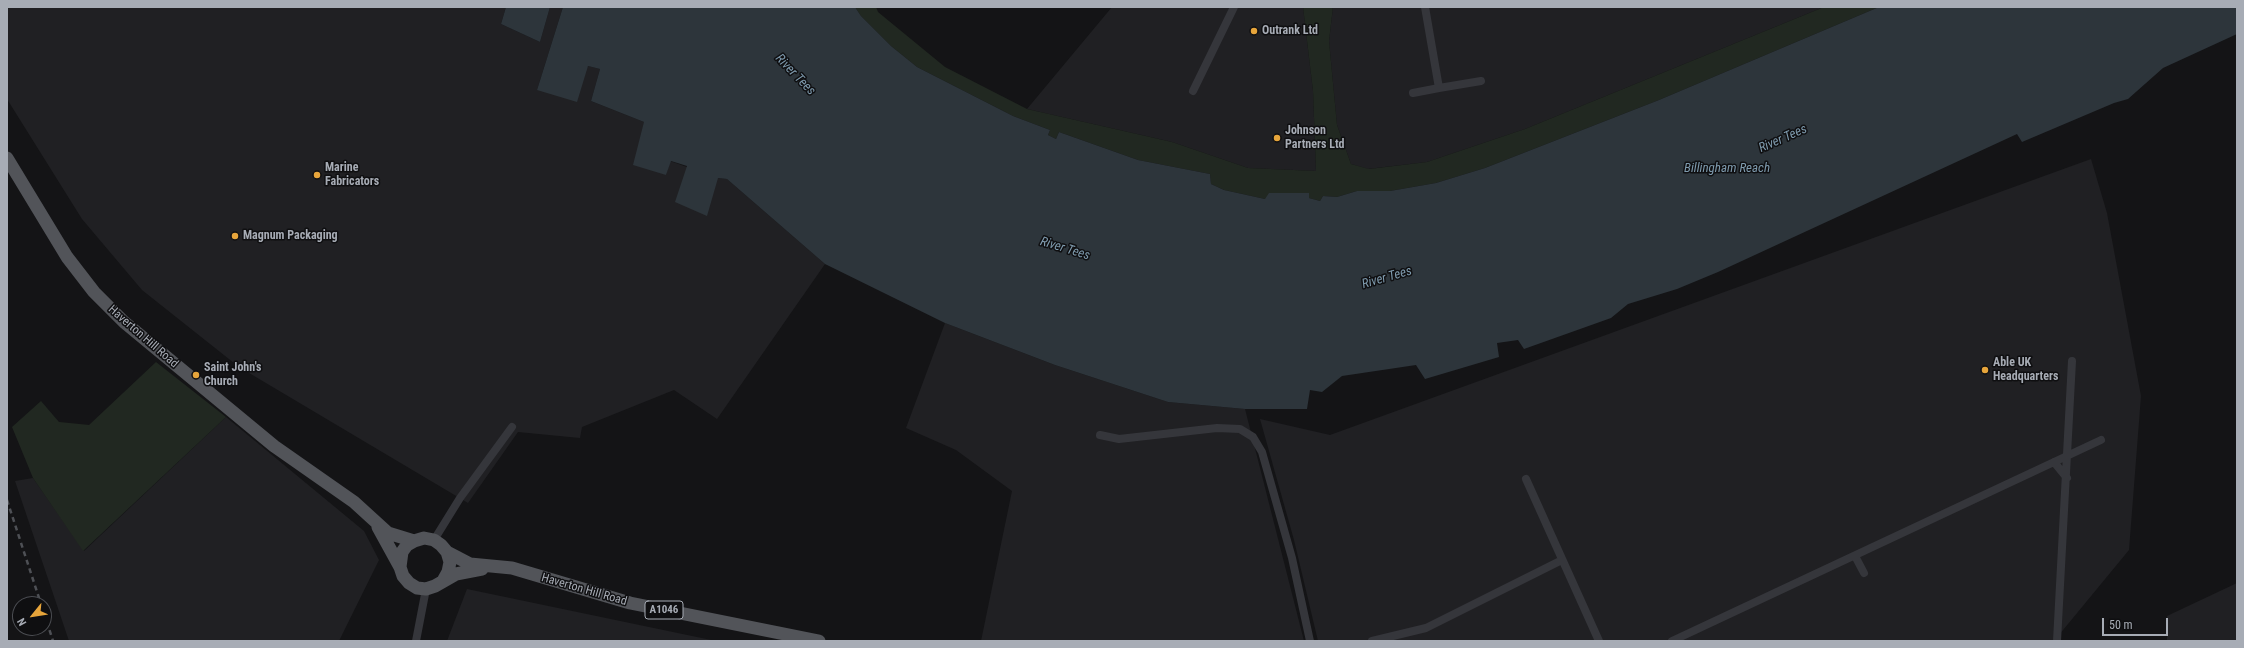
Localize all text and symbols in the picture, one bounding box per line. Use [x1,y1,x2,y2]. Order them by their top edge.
place label: Outrank Ltd [1262,24,1318,38]
marker: Outrank Ltd [1249,26,1259,36]
water label: River Tees [772,51,818,99]
water label: River Tees [1756,121,1810,157]
place label: Johnson Partners Ltd [1285,124,1345,152]
marker: Johnson Partners Ltd [1272,133,1282,143]
place label: Marine Fabricators [325,161,379,189]
water label: Billingham Reach [1684,161,1770,177]
marker: Marine Fabricators [312,170,322,180]
place label: Magnum Packaging [243,229,338,243]
marker: Magnum Packaging [230,231,240,241]
water label: River Tees [1038,234,1092,264]
water label: River Tees [1360,263,1414,293]
street label: Haverton Hill Road [105,303,181,371]
place label: Able UK Headquarters [1993,356,2058,384]
place label: Saint John's Church [204,361,262,389]
marker: Able UK Headquarters [1980,365,1990,375]
marker: Saint John's Church [191,370,201,380]
street label: Haverton Hill Road [540,571,628,609]
north arrow [12,596,52,636]
road number: A1046 [645,601,683,619]
scale bar [2104,610,2170,636]
text: N [15,616,29,628]
text: 50 m [2109,618,2133,632]

